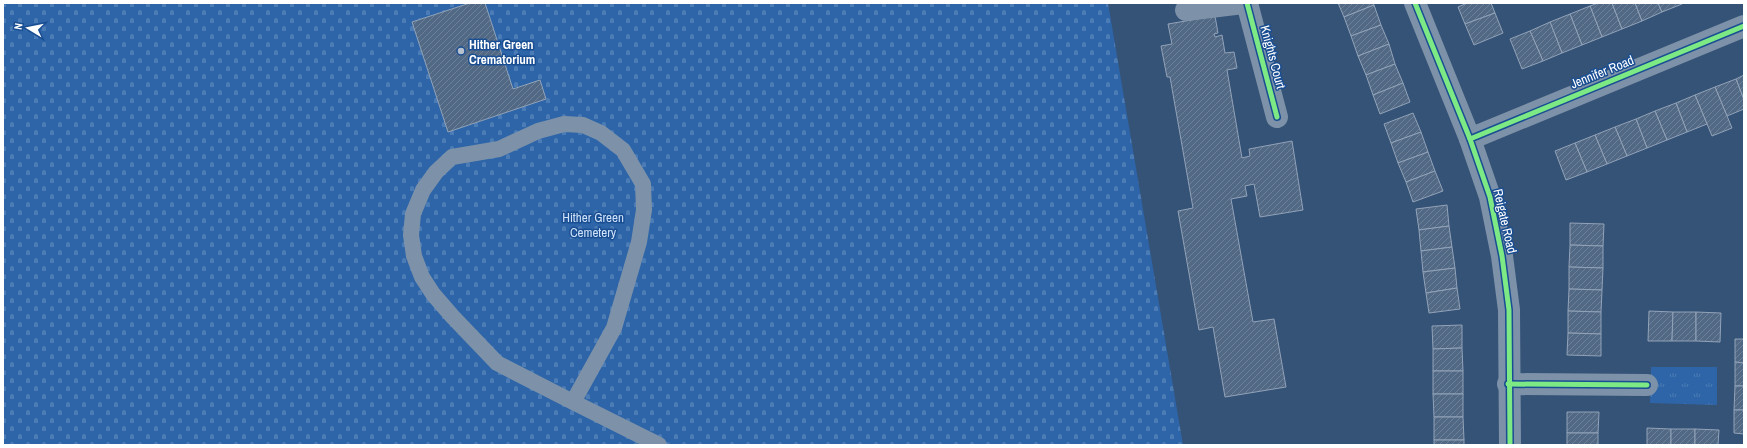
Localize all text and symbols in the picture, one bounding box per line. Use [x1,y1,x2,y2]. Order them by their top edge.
north arrow [8,8,48,48]
text: N [11,22,26,31]
street label: Knights Court [1256,23,1290,91]
place label: Hither Green Crematorium [469,36,535,68]
marker: Hither Green Crematorium [456,46,466,56]
street label: Jennifer Road [1568,52,1636,92]
street label: Reigate Road [1489,187,1521,255]
park label: Hither Green Cemetery [562,209,624,241]

